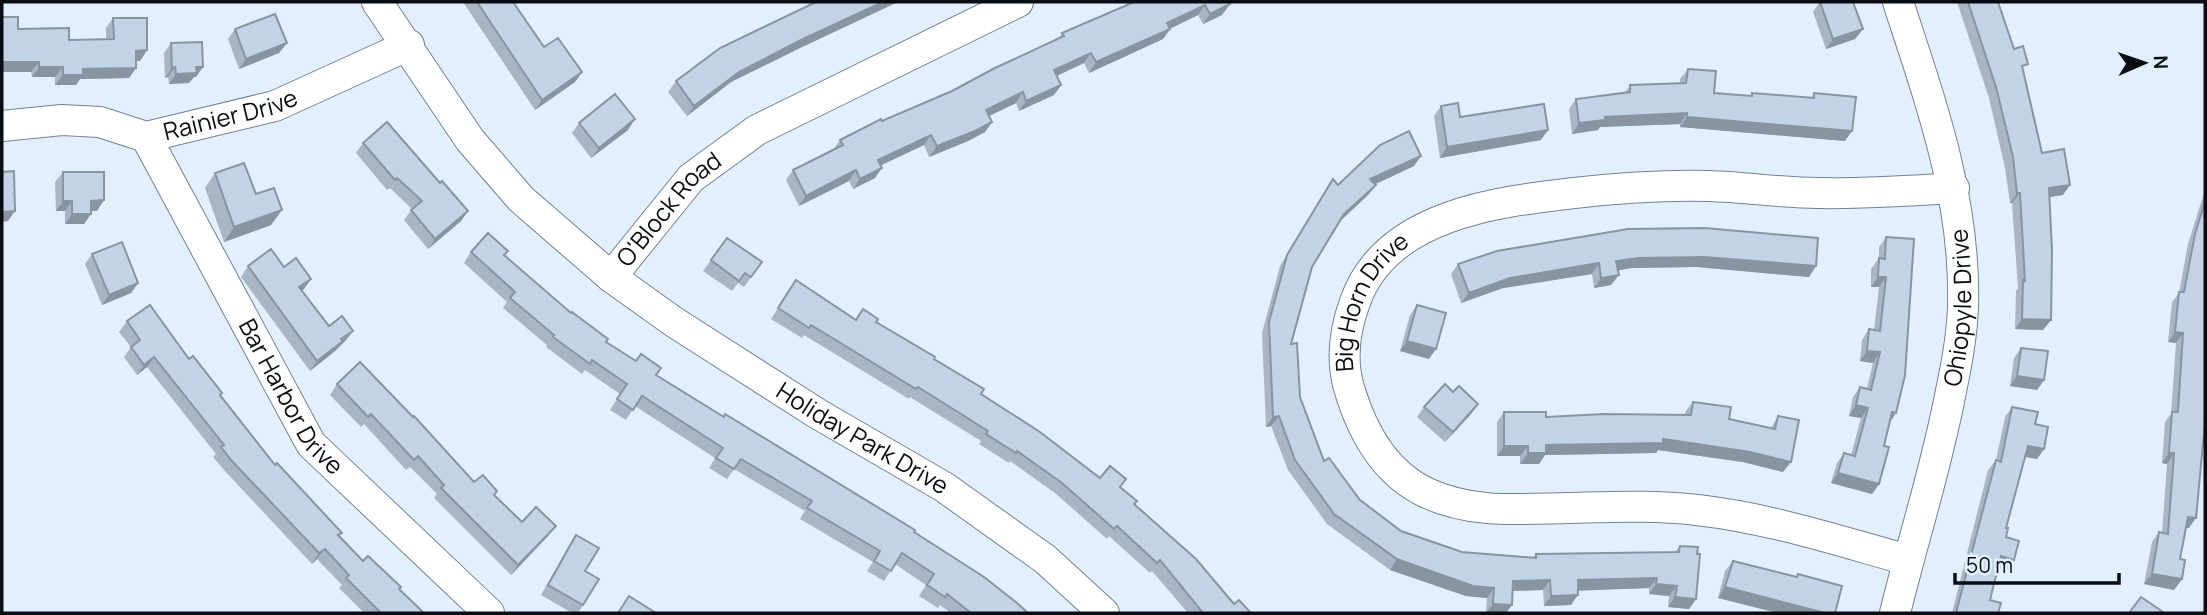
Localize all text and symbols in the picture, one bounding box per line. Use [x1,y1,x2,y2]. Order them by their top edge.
north arrow [2109,28,2179,98]
text: N [2148,55,2174,70]
street label: Rainier Drive [160,80,303,147]
street label: O'Block Road [608,143,727,273]
street label: Big Horn Drive [1327,224,1415,373]
street label: Ohiopyle Drive [1934,227,1978,389]
street label: Bar Harbor Drive [232,313,351,481]
street label: Holiday Park Drive [770,374,955,501]
scale bar [1955,542,2120,586]
text: 50 m [1966,551,2013,579]

